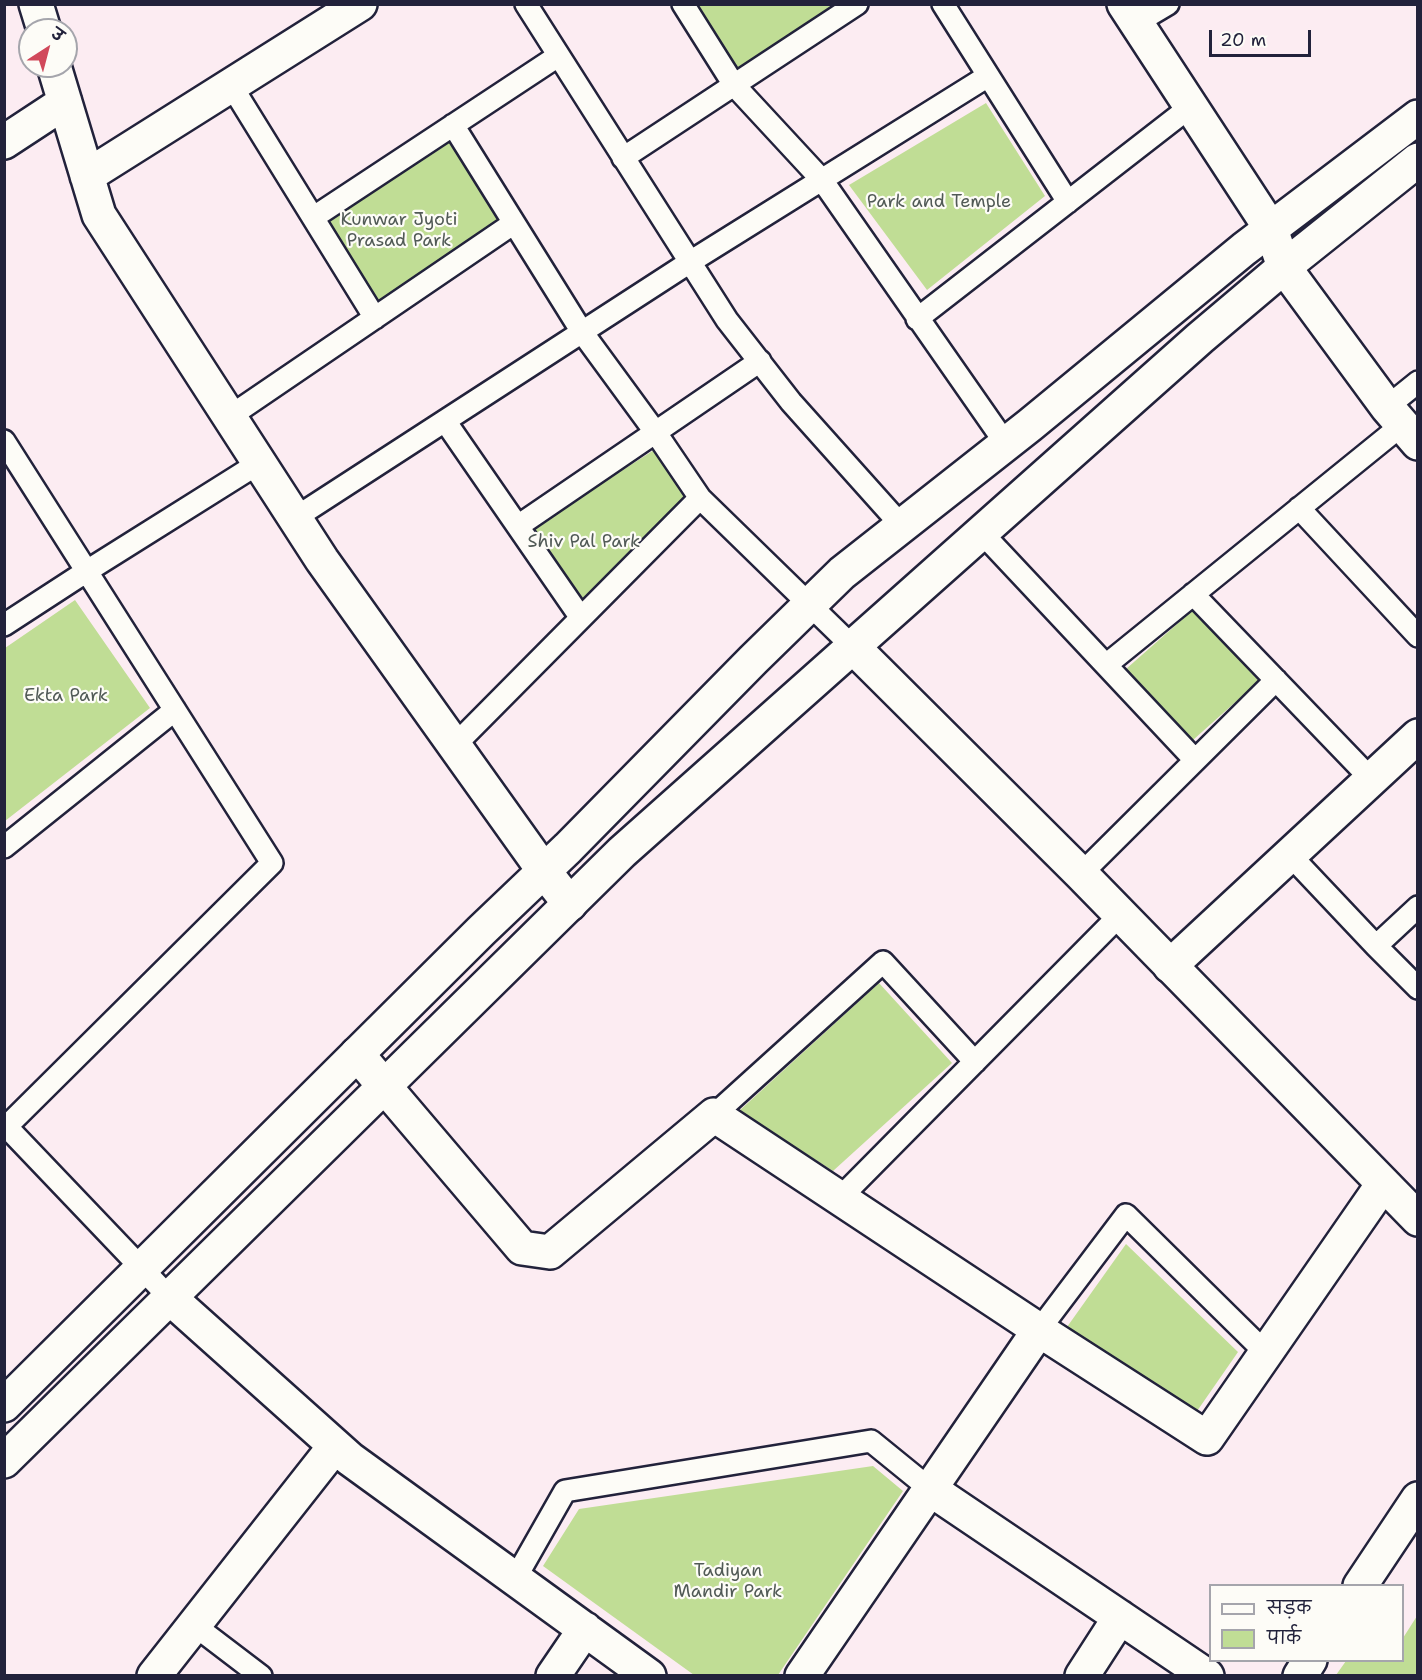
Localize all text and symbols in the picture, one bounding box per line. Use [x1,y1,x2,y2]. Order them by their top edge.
north arrow [18,18,78,78]
scale bar [1212,18,1314,56]
text: उ [47,23,68,46]
text: 20 m [1220,28,1266,52]
park label: Park and Temple [867,191,1011,213]
park label: Kunwar Jyoti Prasad Park [341,209,457,252]
park label: Shiv Pal Park [528,531,640,553]
park label: Ekta Park [24,685,108,707]
park label: Tadiyan Mandir Park [674,1560,782,1602]
legend [1209,1584,1404,1662]
text: सड़क [1267,1596,1311,1620]
text: पार्क [1267,1626,1301,1650]

